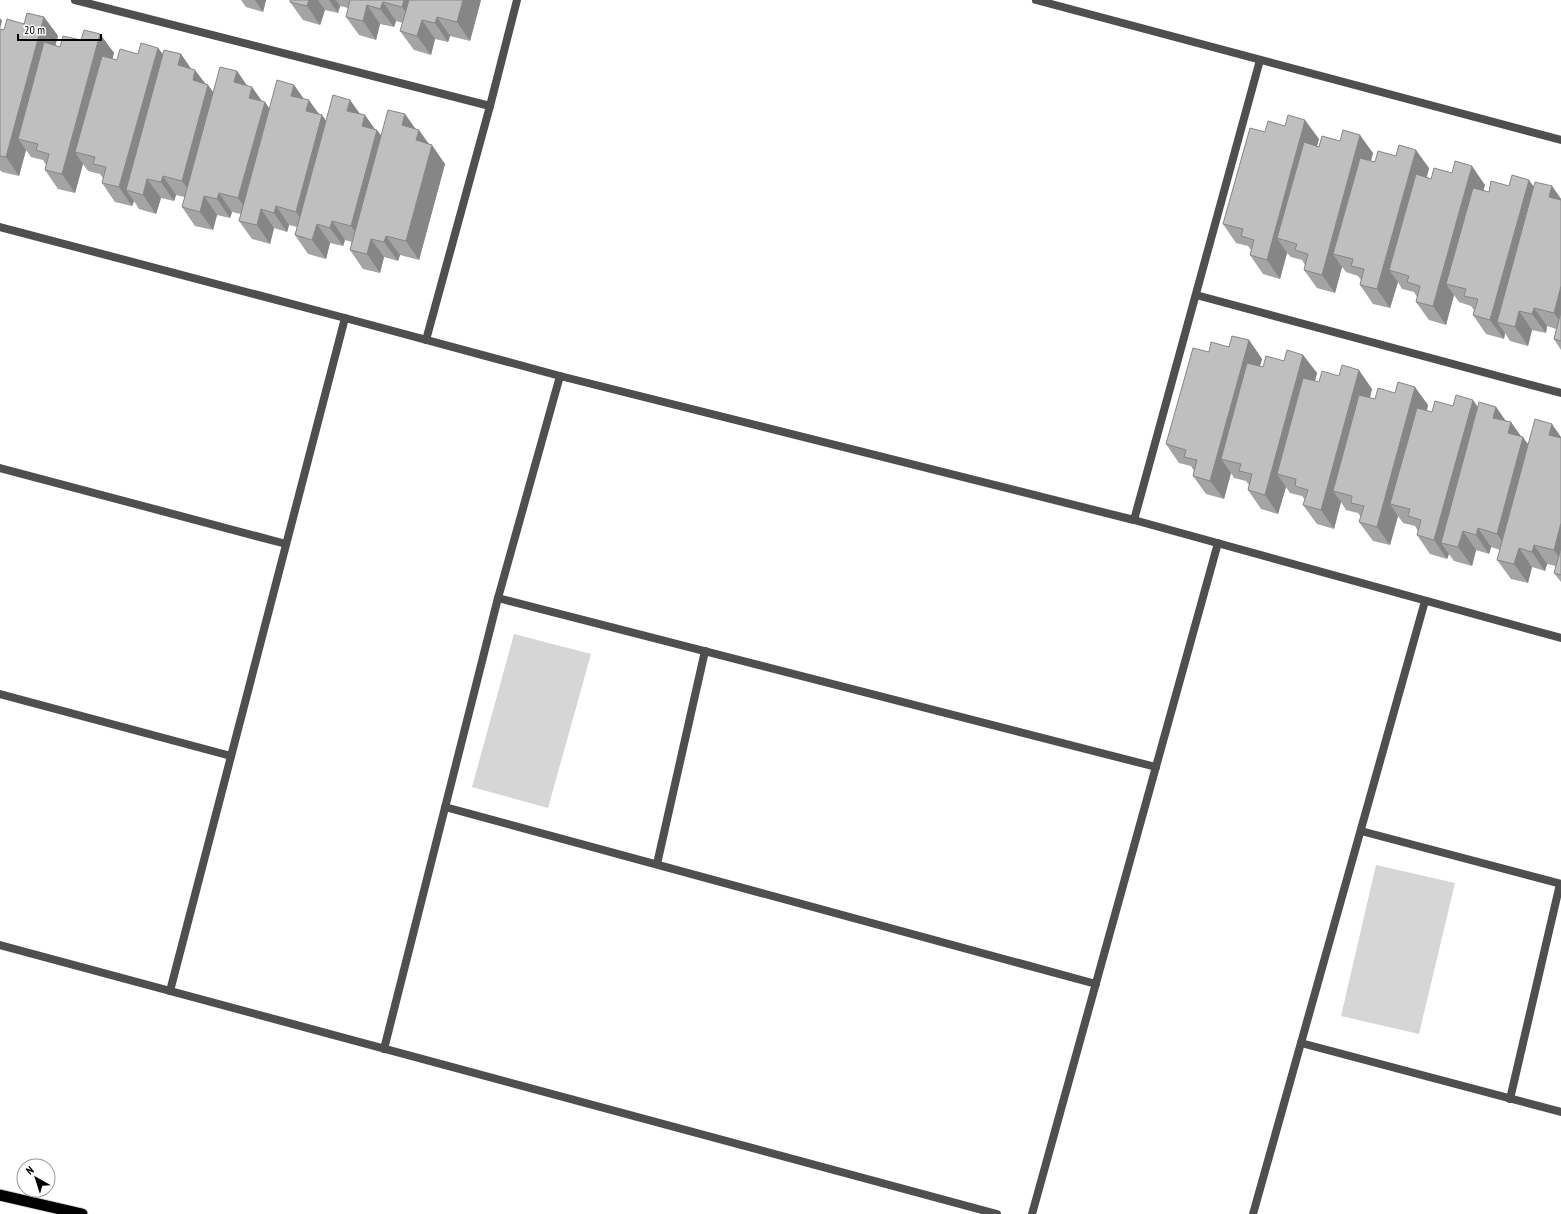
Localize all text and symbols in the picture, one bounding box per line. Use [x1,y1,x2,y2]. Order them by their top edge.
scale bar [18,16,101,42]
text: 20 m [24,22,45,37]
north arrow [16,1158,56,1198]
text: N [23,1163,36,1178]

